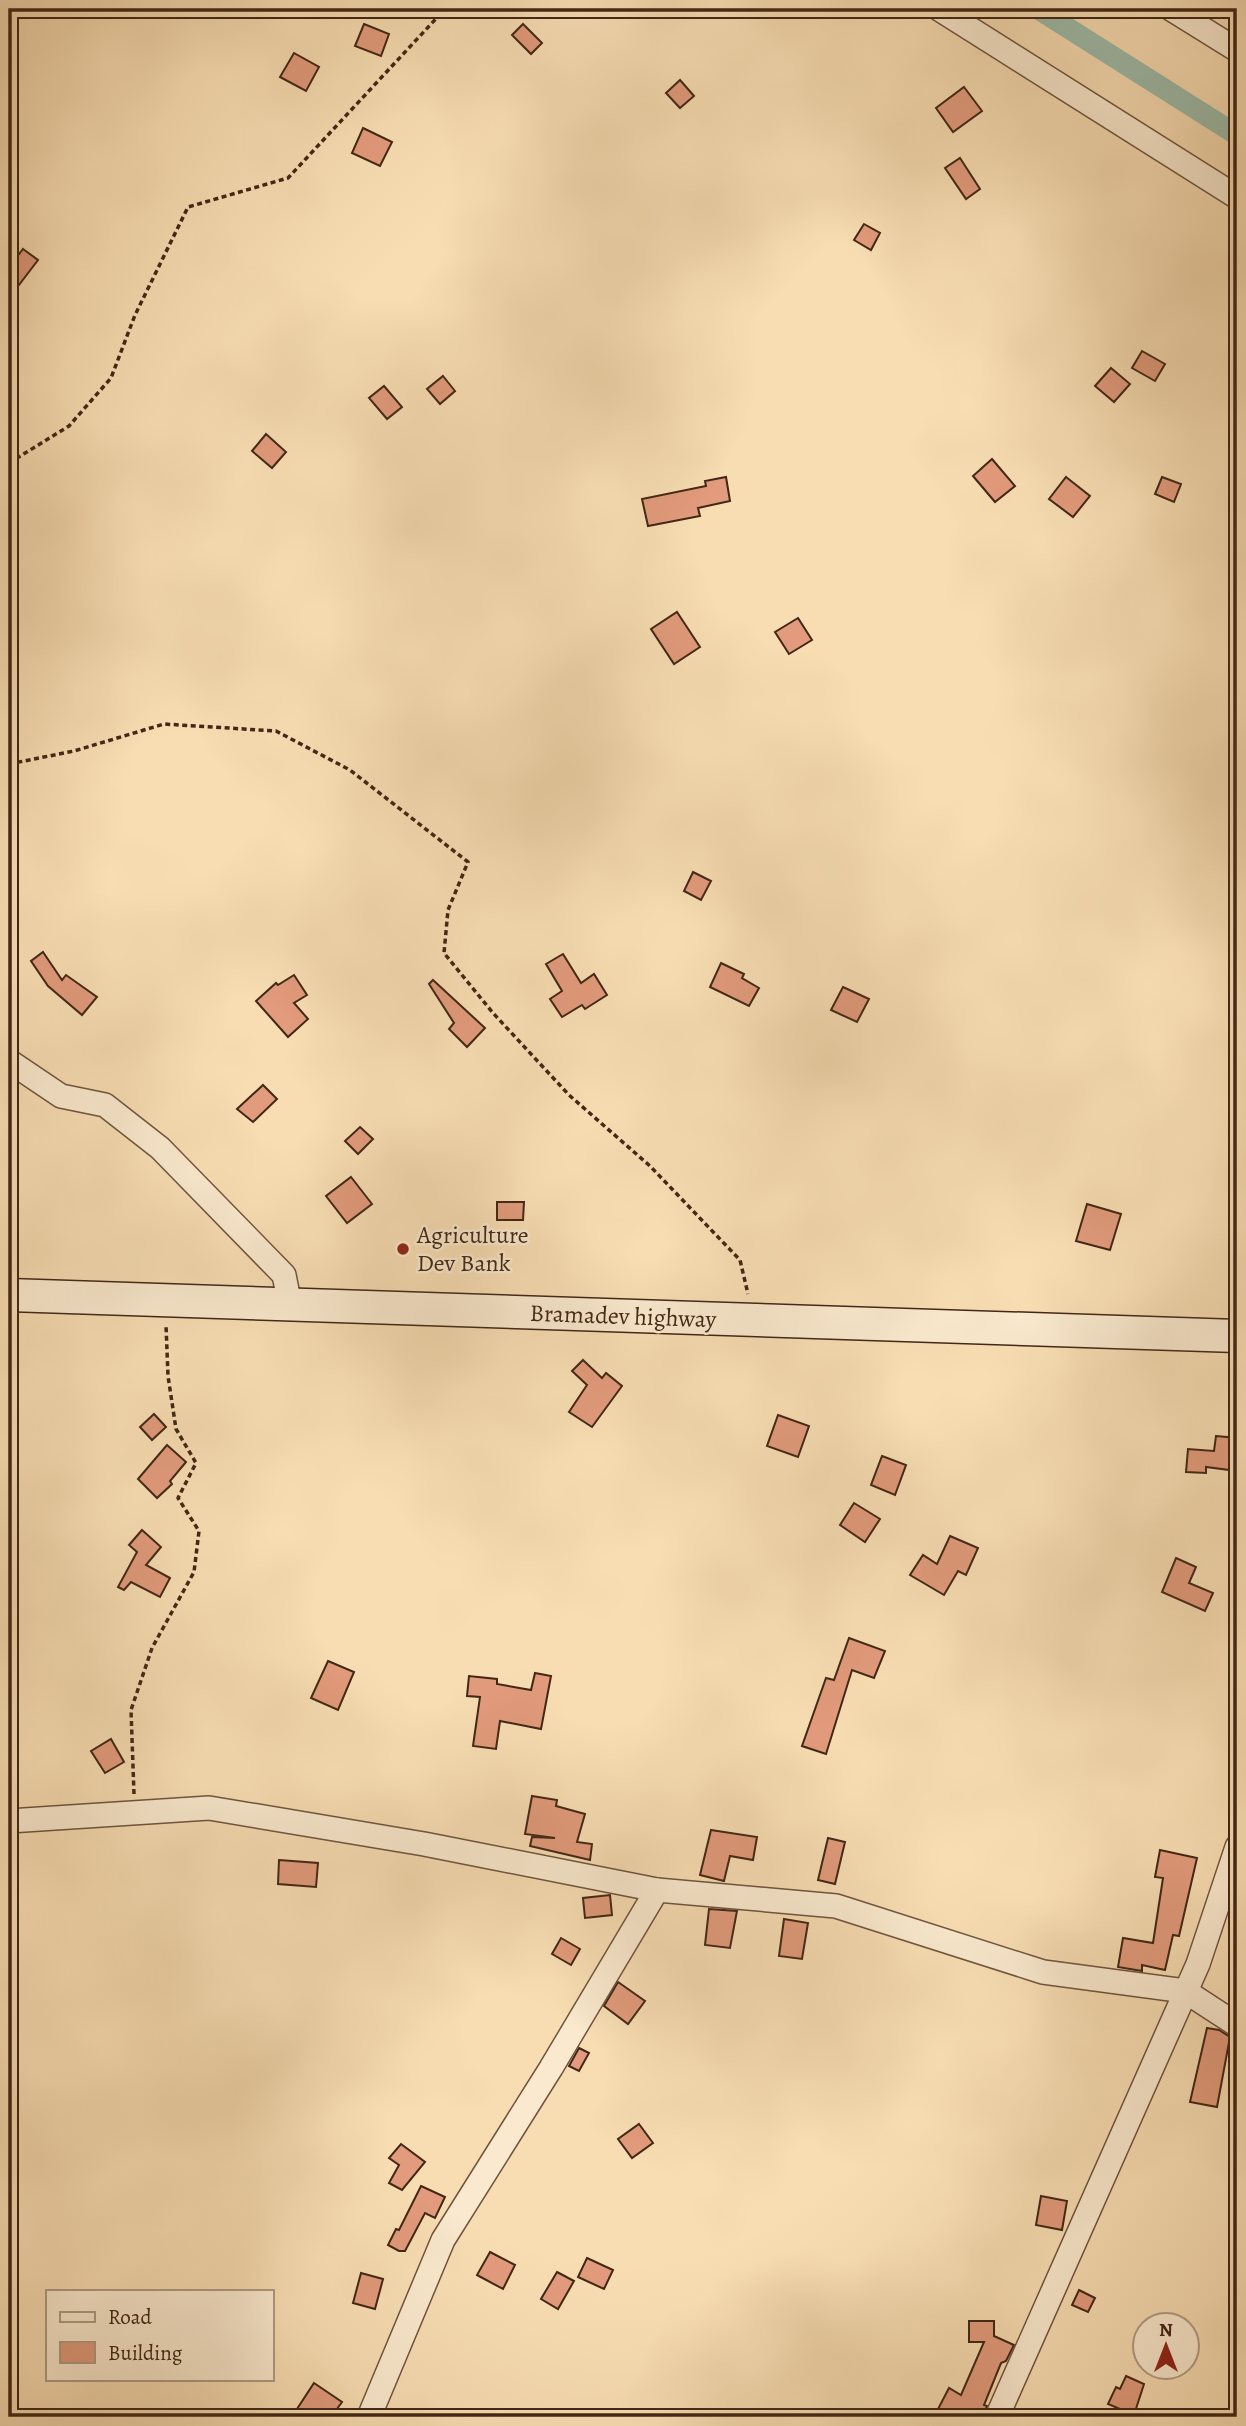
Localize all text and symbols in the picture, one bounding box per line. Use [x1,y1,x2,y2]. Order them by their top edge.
place label: Agriculture Dev Bank [416,1219,529,1279]
marker: Agriculture Dev Bank [395,1241,411,1257]
street label: Bramadev highway [529,1297,717,1335]
legend [46,2290,273,2380]
text: Road [108,2303,152,2331]
north arrow [1130,2310,1200,2380]
text: N [1159,2317,1173,2343]
text: Building [108,2339,183,2367]

